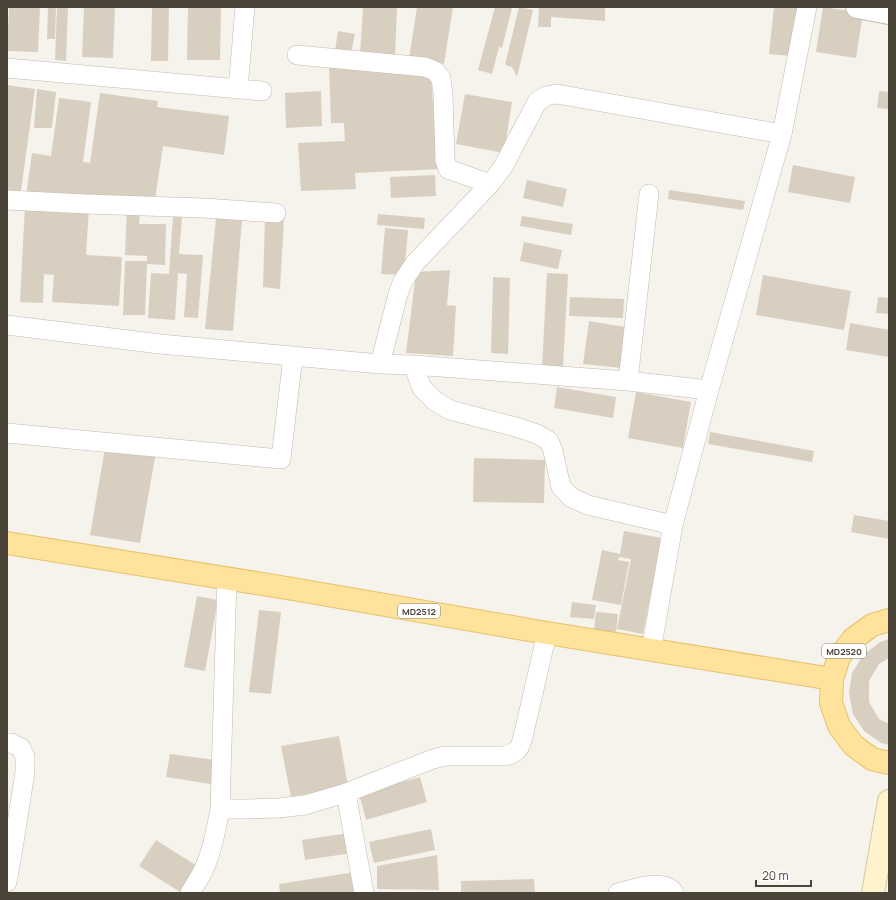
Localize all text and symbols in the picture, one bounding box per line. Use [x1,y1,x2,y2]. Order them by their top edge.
road number: MD2512 [398,604,440,618]
road number: MD2520 [822,644,866,658]
scale bar [756,862,811,888]
text: 20 m [762,867,789,884]

